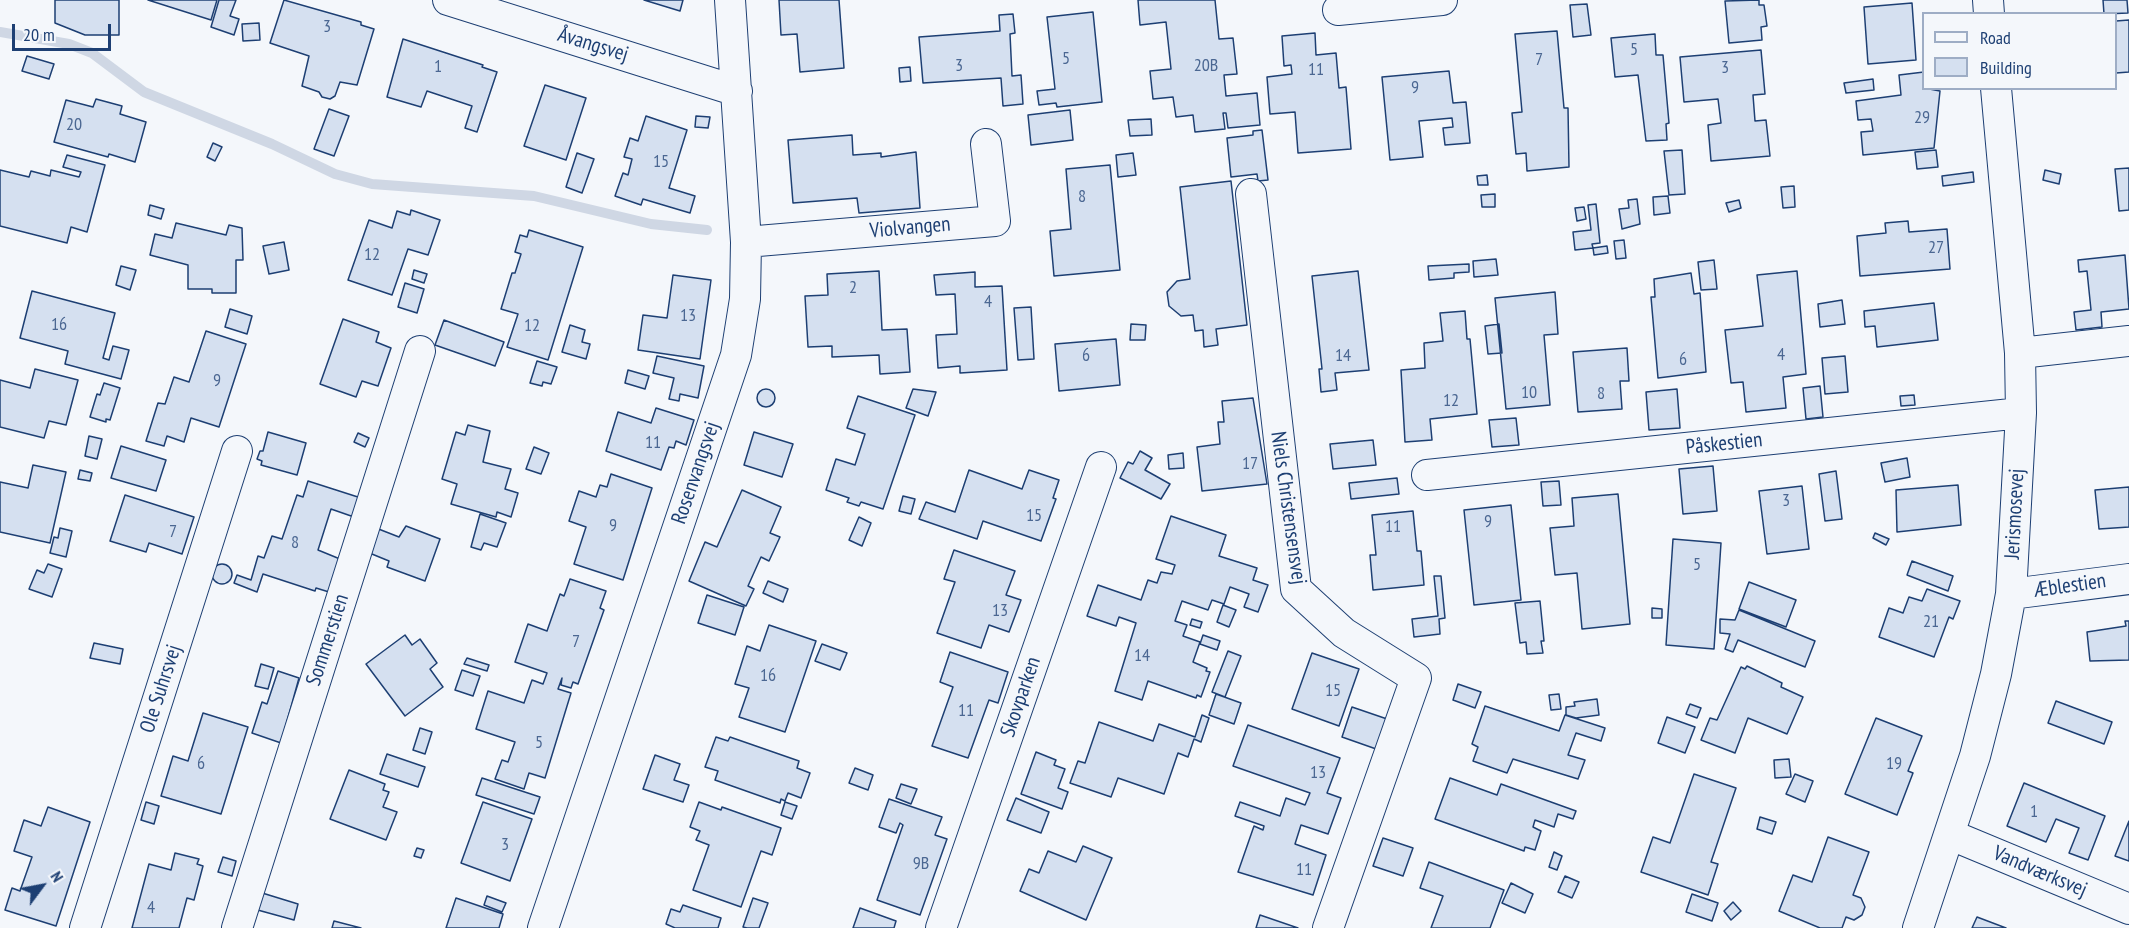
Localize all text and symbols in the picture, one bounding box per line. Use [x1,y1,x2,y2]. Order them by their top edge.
scale bar [15,12,114,50]
legend [1922,12,2117,90]
house number: 3 [323,16,331,38]
street label: Åvangsvej [555,22,631,68]
text: 20 m [23,23,55,46]
text: Road [1980,26,2011,49]
house number: 5 [1630,39,1638,61]
house number: 5 [1062,48,1070,70]
house number: 7 [1535,49,1543,71]
house number: 3 [955,55,963,77]
house number: 20B [1194,55,1218,77]
house number: 1 [434,56,442,78]
text: Building [1980,56,2032,79]
house number: 3 [1721,57,1729,79]
house number: 11 [1308,59,1324,81]
house number: 9 [1411,77,1419,99]
house number: 29 [1914,107,1930,129]
house number: 20 [66,114,82,136]
house number: 15 [653,151,669,173]
house number: 8 [1078,186,1086,208]
street label: Violvangen [869,212,951,244]
house number: 27 [1928,237,1944,259]
house number: 12 [364,244,380,266]
house number: 2 [849,277,857,299]
house number: 4 [984,291,992,313]
house number: 13 [680,305,696,327]
house number: 16 [51,314,67,336]
house number: 12 [524,315,540,337]
house number: 4 [1777,344,1785,366]
house number: 6 [1082,345,1090,367]
house number: 14 [1335,345,1351,367]
house number: 6 [1679,349,1687,371]
house number: 9 [213,370,221,392]
house number: 10 [1521,382,1537,404]
house number: 8 [1597,383,1605,405]
house number: 12 [1443,390,1459,412]
street label: Rosenvangsvej [667,419,725,527]
street label: Påskestien [1684,427,1764,461]
street label: Niels Christensensvej [1265,430,1311,586]
house number: 11 [645,432,661,454]
house number: 17 [1242,453,1258,475]
street label: Jerismosevej [2000,468,2030,560]
house number: 3 [1782,490,1790,512]
house number: 15 [1026,505,1042,527]
house number: 9 [1484,511,1492,533]
house number: 9 [609,515,617,537]
house number: 11 [1385,516,1401,538]
house number: 7 [169,521,177,543]
house number: 8 [291,532,299,554]
house number: 5 [1693,554,1701,576]
street label: Æblestien [2032,568,2108,604]
street label: Sommerstien [301,591,355,689]
house number: 13 [992,600,1008,622]
house number: 21 [1923,611,1939,633]
house number: 7 [572,631,580,653]
street label: Ole Suhrsvej [135,642,187,736]
house number: 14 [1134,645,1150,667]
street label: Skovparken [996,654,1046,740]
house number: 16 [760,665,776,687]
house number: 15 [1325,680,1341,702]
house number: 11 [958,700,974,722]
house number: 5 [535,732,543,754]
house number: 6 [197,753,205,775]
house number: 19 [1886,753,1902,775]
house number: 13 [1310,762,1326,784]
house number: 1 [2030,801,2038,823]
house number: 3 [501,834,509,856]
street label: Vandværksvej [1989,841,2091,903]
house number: 9B [913,853,929,875]
north arrow [12,856,72,916]
house number: 11 [1296,859,1312,881]
text: N [46,867,68,885]
house number: 4 [147,897,155,919]

